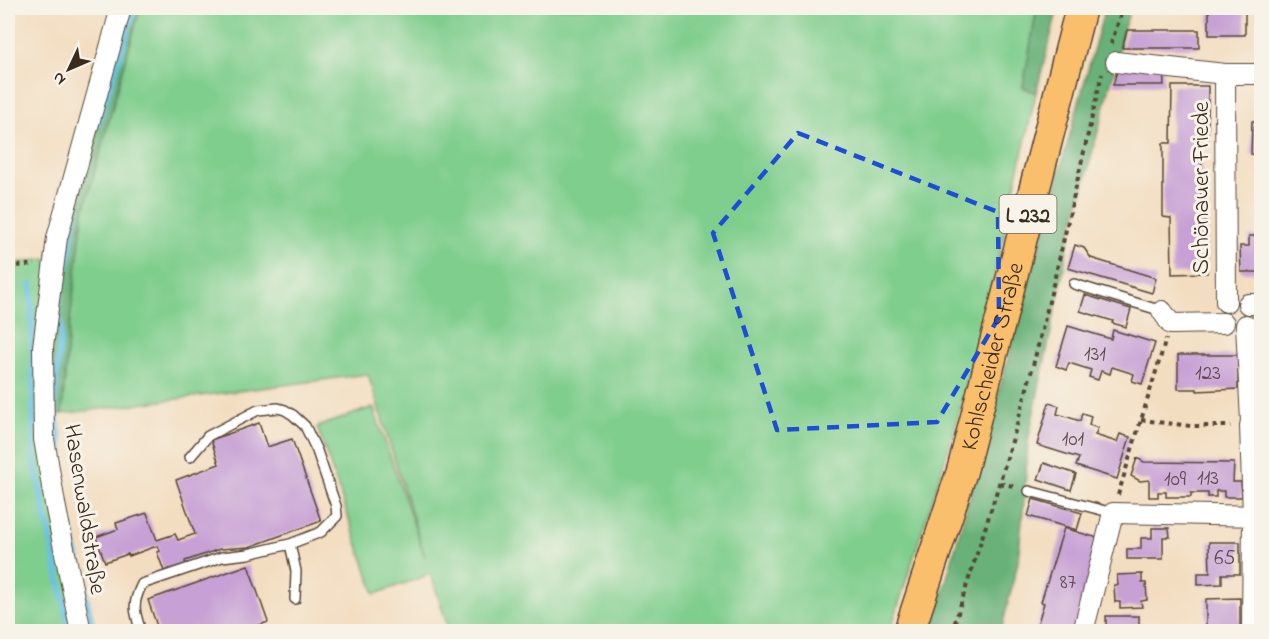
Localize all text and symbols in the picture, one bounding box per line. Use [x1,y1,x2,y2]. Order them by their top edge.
north arrow [39,39,99,99]
text: N [47,66,72,90]
street label: Schönauer Friede [1185,101,1220,274]
road number: L 232 [1000,195,1056,233]
street label: Kohlscheider Straße [953,259,1035,455]
house number: 131 [1084,340,1106,370]
house number: 123 [1195,359,1221,389]
street label: Hasenwaldstraße [53,422,114,597]
house number: 101 [1062,425,1085,455]
house number: 113 [1197,464,1219,494]
house number: 109 [1164,465,1187,495]
house number: 65 [1214,544,1236,574]
house number: 87 [1060,568,1077,598]

